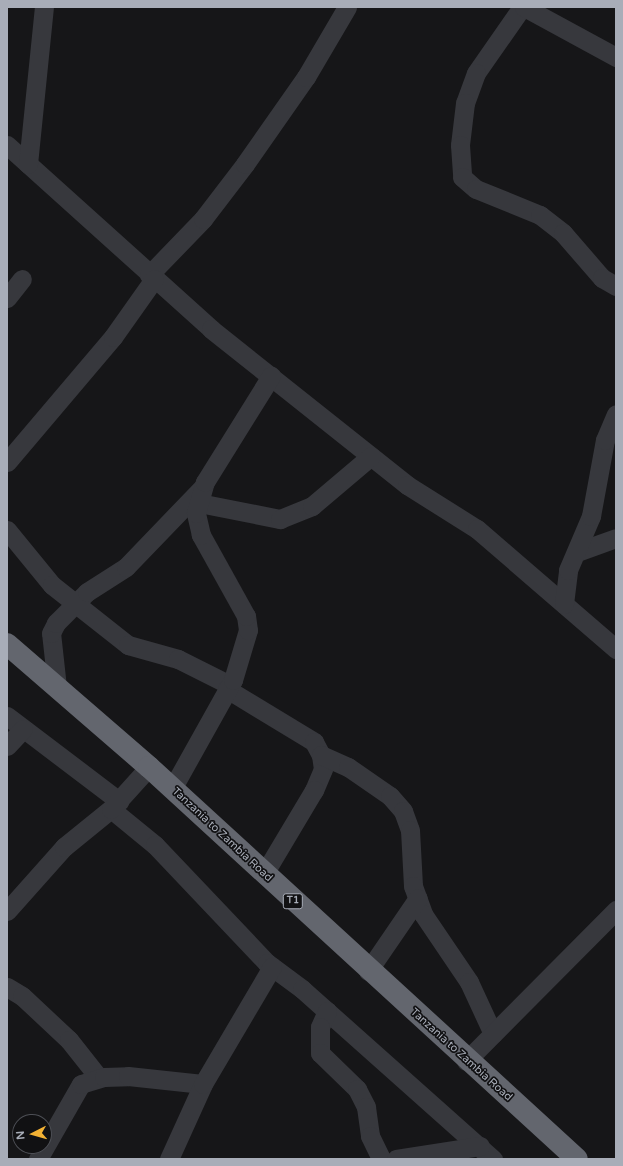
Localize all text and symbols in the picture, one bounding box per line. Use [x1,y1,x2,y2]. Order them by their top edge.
street label: Tanzania to Zambia Road [169,785,275,885]
road number: T1 [282,893,304,909]
street label: Tanzania to Zambia Road [407,1006,515,1104]
north arrow [12,1114,52,1154]
text: N [14,1130,27,1140]

